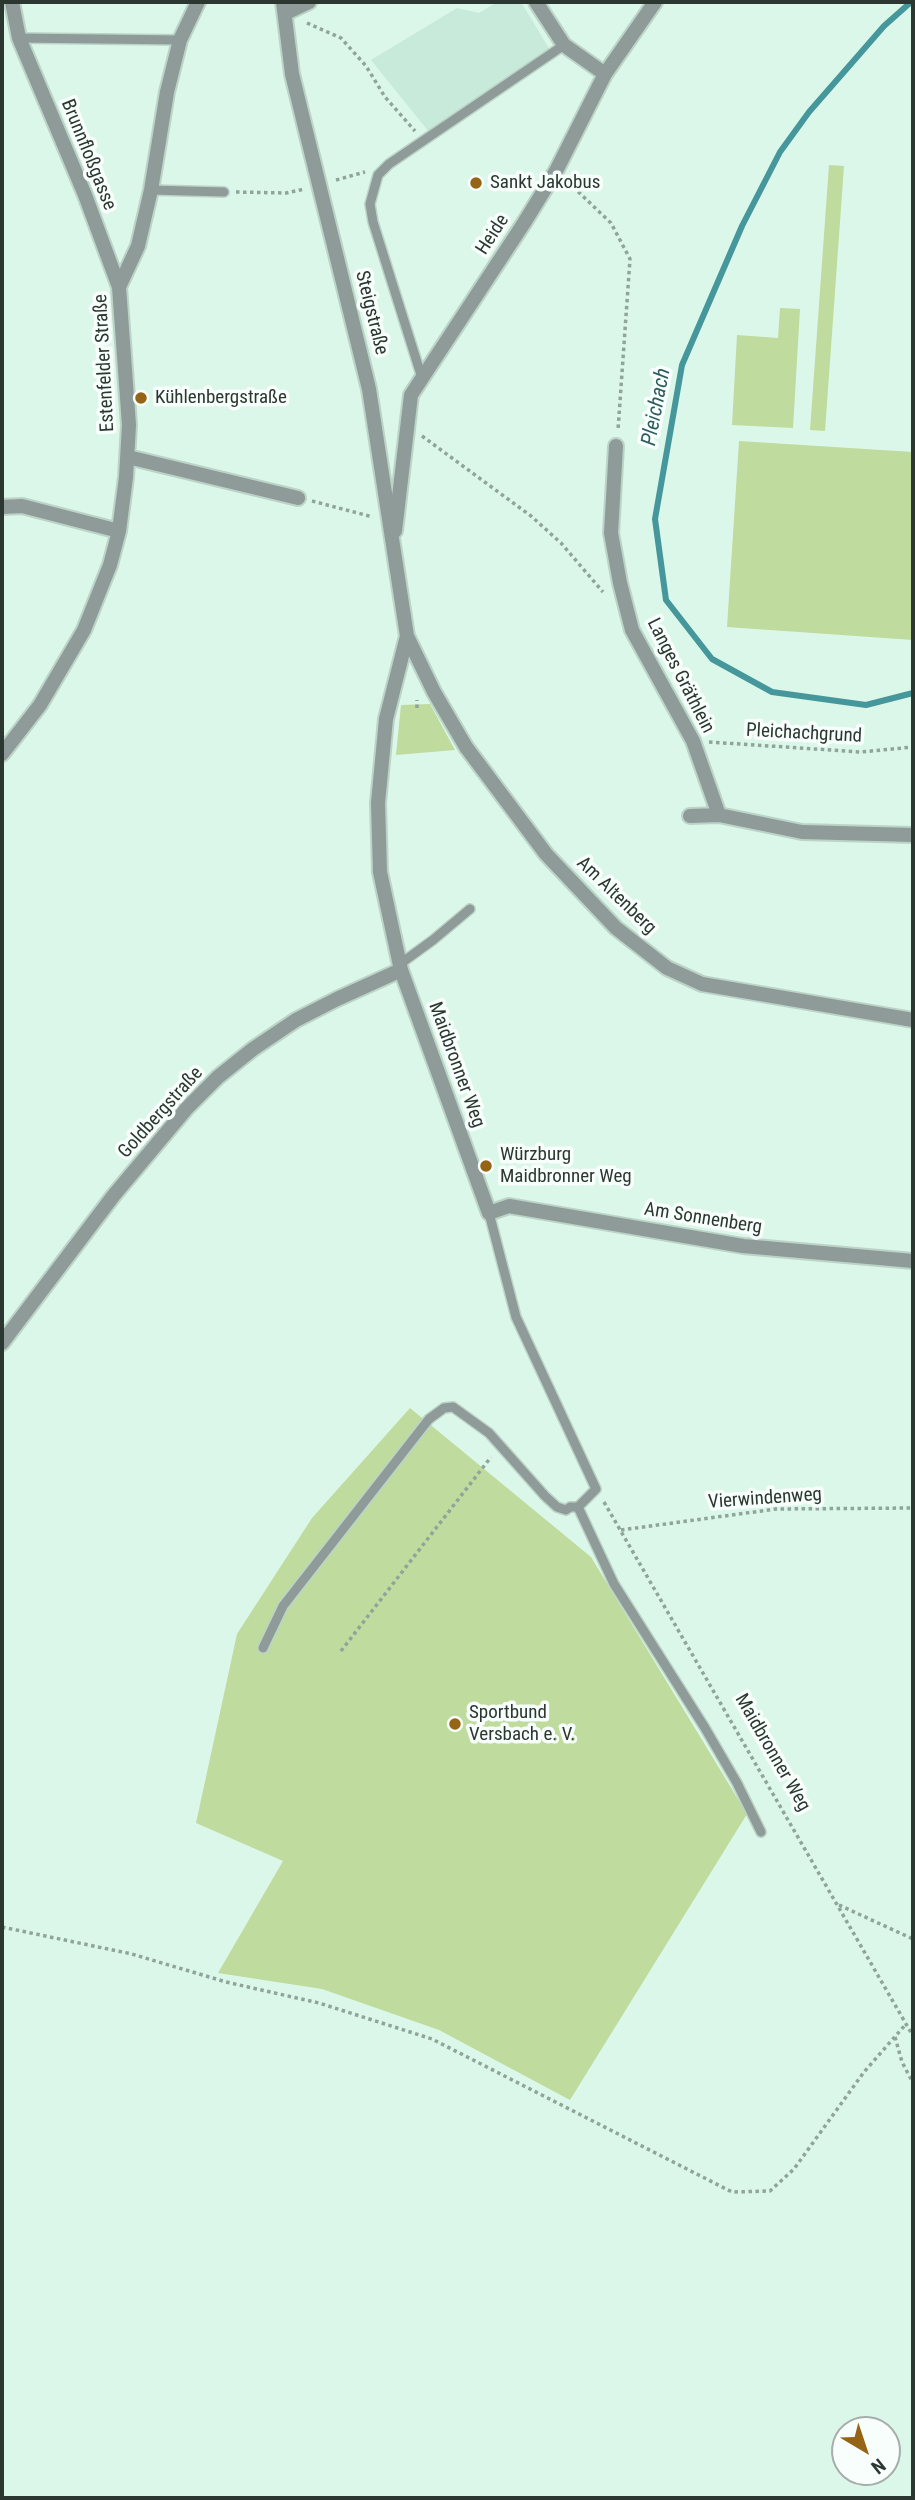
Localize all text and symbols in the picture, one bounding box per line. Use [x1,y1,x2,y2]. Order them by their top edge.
street label: Brunnfloßgasse [55,96,121,214]
place label: Sankt Jakobus [490,172,600,194]
marker: Sankt Jakobus [468,175,484,191]
street label: Heide [472,211,514,259]
street label: Steigstraße [350,269,392,357]
street label: Estenfelder Straße [90,293,120,433]
water label: Pleichach [637,366,677,448]
place label: Kühlenbergstraße [155,387,287,409]
marker: Kühlenbergstraße [133,390,149,406]
street label: Langes Gräthlein [641,615,719,737]
street label: Pleichachgrund [745,720,863,748]
street label: Am Altenberg [571,852,661,940]
street label: Maidbronner Weg [423,999,489,1131]
street label: Goldbergstraße [114,1062,208,1164]
place label: Würzburg Maidbronner Weg [500,1144,632,1188]
marker: Würzburg Maidbronner Weg [478,1158,494,1174]
street label: Am Sonnenberg [643,1198,763,1240]
street label: Vierwindenweg [707,1484,823,1514]
street label: Maidbronner Weg [729,1690,815,1816]
place label: Sportbund Versbach e. V. [469,1702,575,1746]
marker: Sportbund Versbach e. V. [447,1716,463,1732]
north arrow [831,2416,901,2486]
text: N [867,2454,890,2479]

